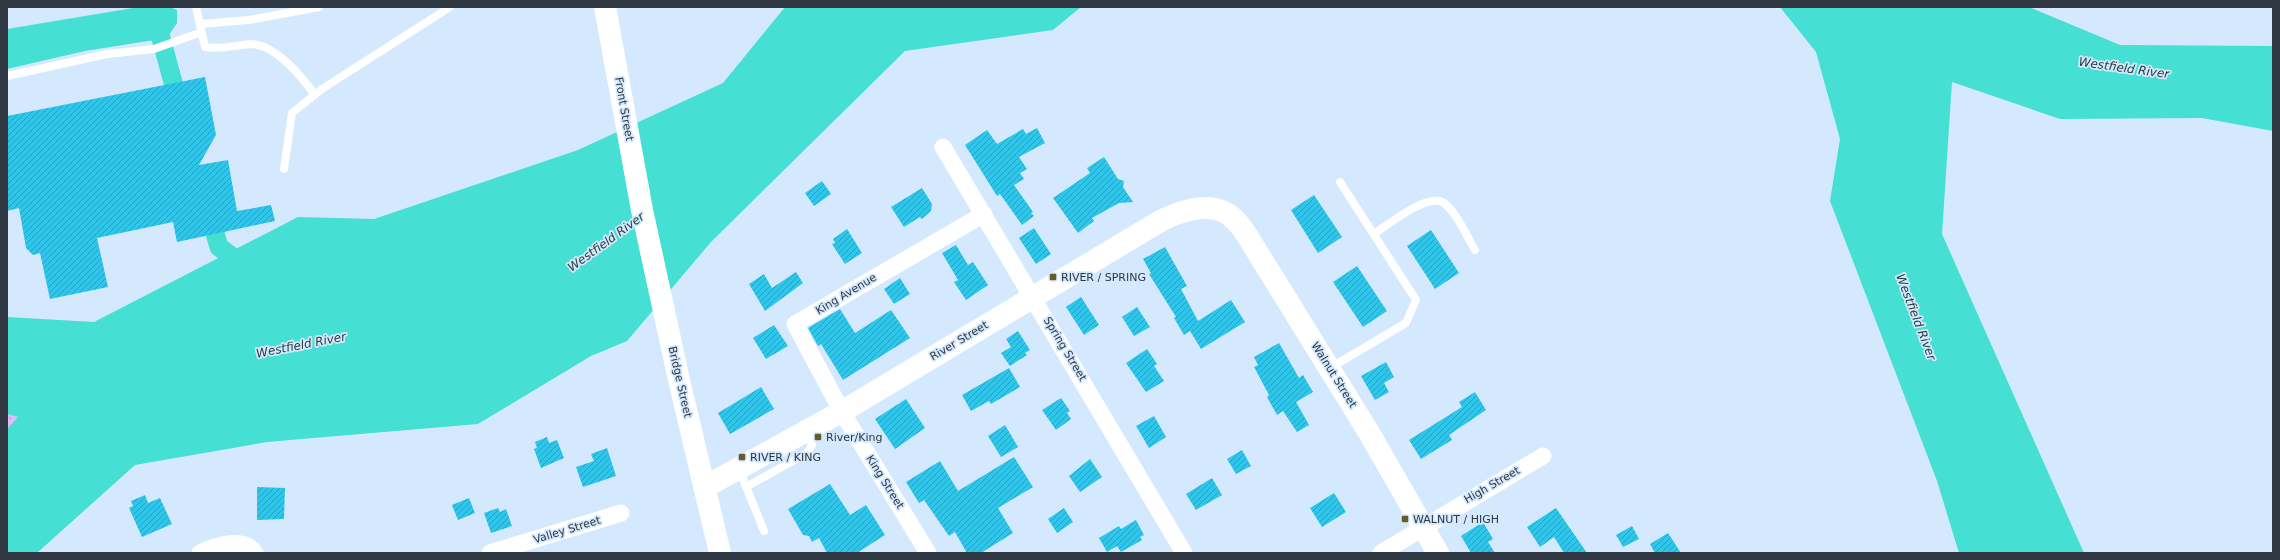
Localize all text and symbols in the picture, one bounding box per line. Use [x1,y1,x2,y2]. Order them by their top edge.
water label: Westfield River [2078,55,2171,81]
street label: Front Street [612,76,636,143]
water label: Westfield River [565,209,648,274]
street label: King Avenue [813,271,879,317]
place label: RIVER / SPRING [1061,271,1146,284]
marker: RIVER / SPRING [1048,272,1058,282]
water label: Westfield River [1893,272,1939,363]
street label: Spring Street [1041,315,1090,384]
street label: River Street [928,318,991,363]
water label: Westfield River [255,329,348,361]
street label: Walnut Street [1309,340,1360,411]
street label: Bridge Street [665,345,695,420]
place label: River/King [826,431,882,444]
marker: River/King [813,432,823,442]
place label: RIVER / KING [750,451,821,464]
marker: RIVER / KING [737,452,747,462]
street label: King Street [863,453,907,512]
street label: High Street [1462,463,1523,506]
street label: Valley Street [532,513,603,546]
place label: WALNUT / HIGH [1413,513,1499,526]
marker: WALNUT / HIGH [1400,514,1410,524]

